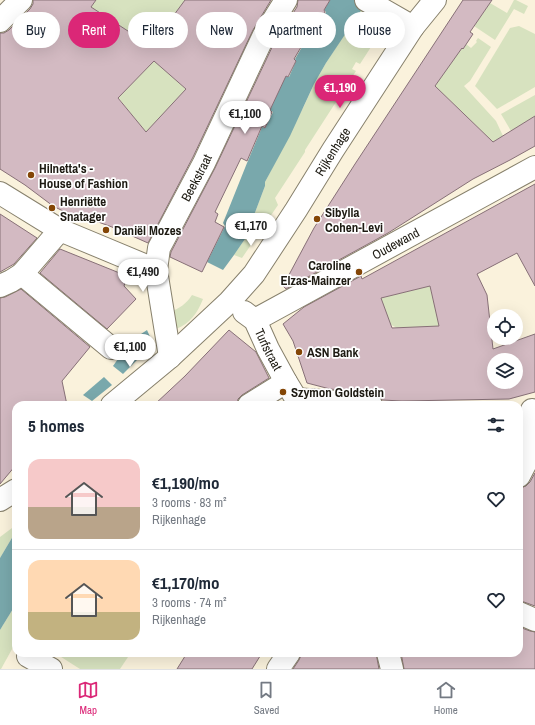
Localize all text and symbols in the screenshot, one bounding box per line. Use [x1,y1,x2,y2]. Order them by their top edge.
chip: Buy [12,12,60,48]
chip: Rent [68,12,120,48]
chip: Filters [128,12,188,48]
chip: New [196,12,247,48]
chip: Apartment [255,12,336,48]
chip: House [344,12,405,48]
pin: €1,190 [307,75,373,109]
text: €1,190 [324,79,356,96]
pin: €1,100 [212,101,278,135]
text: €1,100 [229,105,261,122]
street label: Rijkenhage [311,124,354,179]
street label: Beekstraat [177,151,216,204]
place label: Hilnetta's - House of Fashion [39,160,128,192]
marker: Hilnetta's - House of Fashion [26,170,36,180]
place label: Henriëtte Snatager [60,193,106,225]
marker: Henriëtte Snatager [47,203,57,213]
place label: Sibylla Cohen-Levi [325,204,383,236]
pin: €1,170 [218,213,284,247]
marker: Sibylla Cohen-Levi [312,214,322,224]
text: €1,170 [235,217,267,234]
place label: Daniël Mozes [114,222,182,239]
street label: Oudewand [369,224,422,264]
marker: Daniël Mozes [101,225,111,235]
place label: Caroline Elzas-Mainzer [281,257,352,289]
pin: €1,490 [110,259,176,293]
text: €1,490 [127,263,159,280]
marker: Caroline Elzas-Mainzer [354,267,364,277]
map controls [487,309,523,389]
button: locate [487,309,523,345]
street label: Turfstraat [251,326,286,374]
pin: €1,100 [97,334,163,368]
text: €1,100 [114,338,146,355]
place label: ASN Bank [307,344,359,361]
marker: ASN Bank [294,347,304,357]
button: layers [487,353,523,389]
place label: Szymon Goldstein [291,384,384,401]
marker: Szymon Goldstein [278,387,288,397]
text: 5 homes [28,414,85,437]
icon: filters [485,414,507,436]
text: €1,190/mo [152,471,219,494]
icon: home [60,475,108,523]
icon: heart [485,488,507,510]
text: 3 rooms · 83 m² [152,494,227,511]
text: Rijkenhage [152,511,206,528]
text: €1,170/mo [152,571,219,594]
icon: home [60,576,108,624]
icon: heart [485,589,507,611]
text: 3 rooms · 74 m² [152,594,227,611]
text: Rijkenhage [152,611,206,628]
tab: Map [77,679,99,717]
tab: Saved [254,679,279,717]
tab: Home [434,679,458,717]

